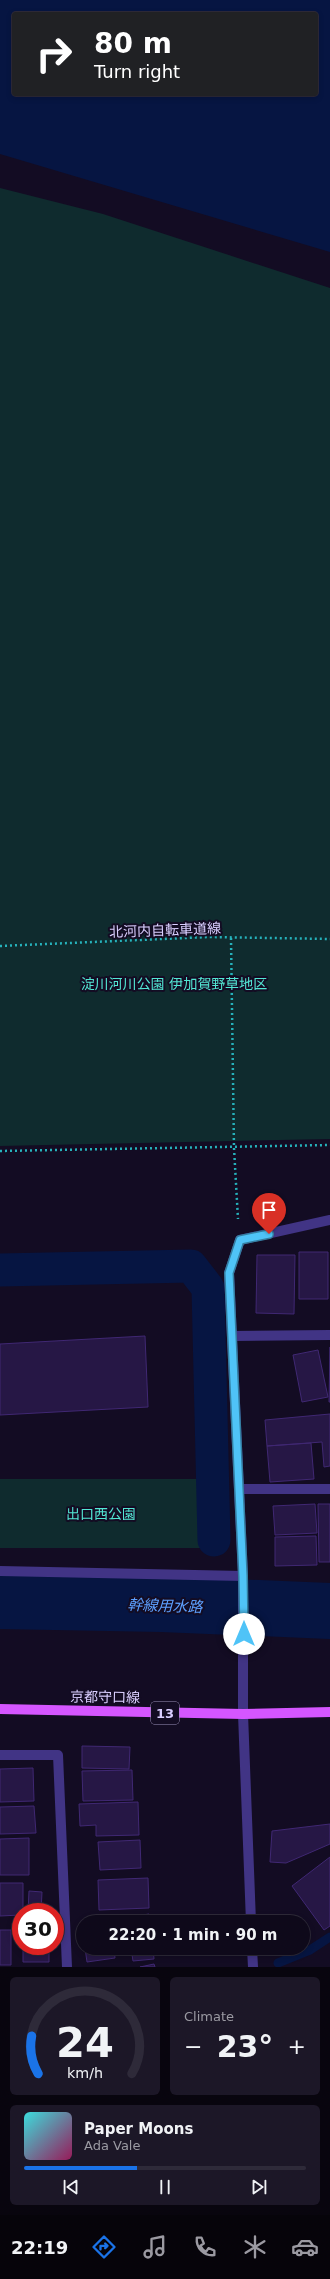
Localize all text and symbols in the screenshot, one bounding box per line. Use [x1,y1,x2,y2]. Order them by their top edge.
text: 80 m [94,27,172,60]
icon: right [28,28,80,80]
text: Turn right [94,61,180,82]
street label: 北河内自転車道線 [109,920,221,940]
park label: 淀川河川公園 伊加賀野草地区 [81,976,267,992]
pin [252,1193,286,1234]
icon: arrive [258,1199,280,1221]
park label: 出口西公園 [66,1506,136,1522]
water label: 幹線用水路 [127,1596,205,1616]
position arrow [223,1613,265,1655]
street label: 京都守口線 [70,1688,140,1706]
road number: 13 [151,1702,179,1724]
speed limit sign: 30 [12,1903,64,1955]
text: 22:20 · 1 min · 90 m [109,1926,277,1944]
text: Climate [184,2009,234,2024]
text: 24 [56,2018,114,2067]
text: 23° [217,2029,273,2064]
text: − [184,2034,202,2059]
text: + [288,2034,306,2059]
text: km/h [67,2065,103,2081]
text: Paper Moons [84,2120,193,2138]
text: Ada Vale [84,2138,140,2153]
icon: previous [60,2176,82,2198]
icon: pause [154,2176,176,2198]
icon: next [248,2176,270,2198]
icon: directions [90,2233,118,2261]
icon: music [141,2233,169,2261]
icon: phone [191,2233,219,2261]
icon: climate [241,2233,269,2261]
icon: car [291,2233,319,2261]
text: 22:19 [11,2237,68,2258]

